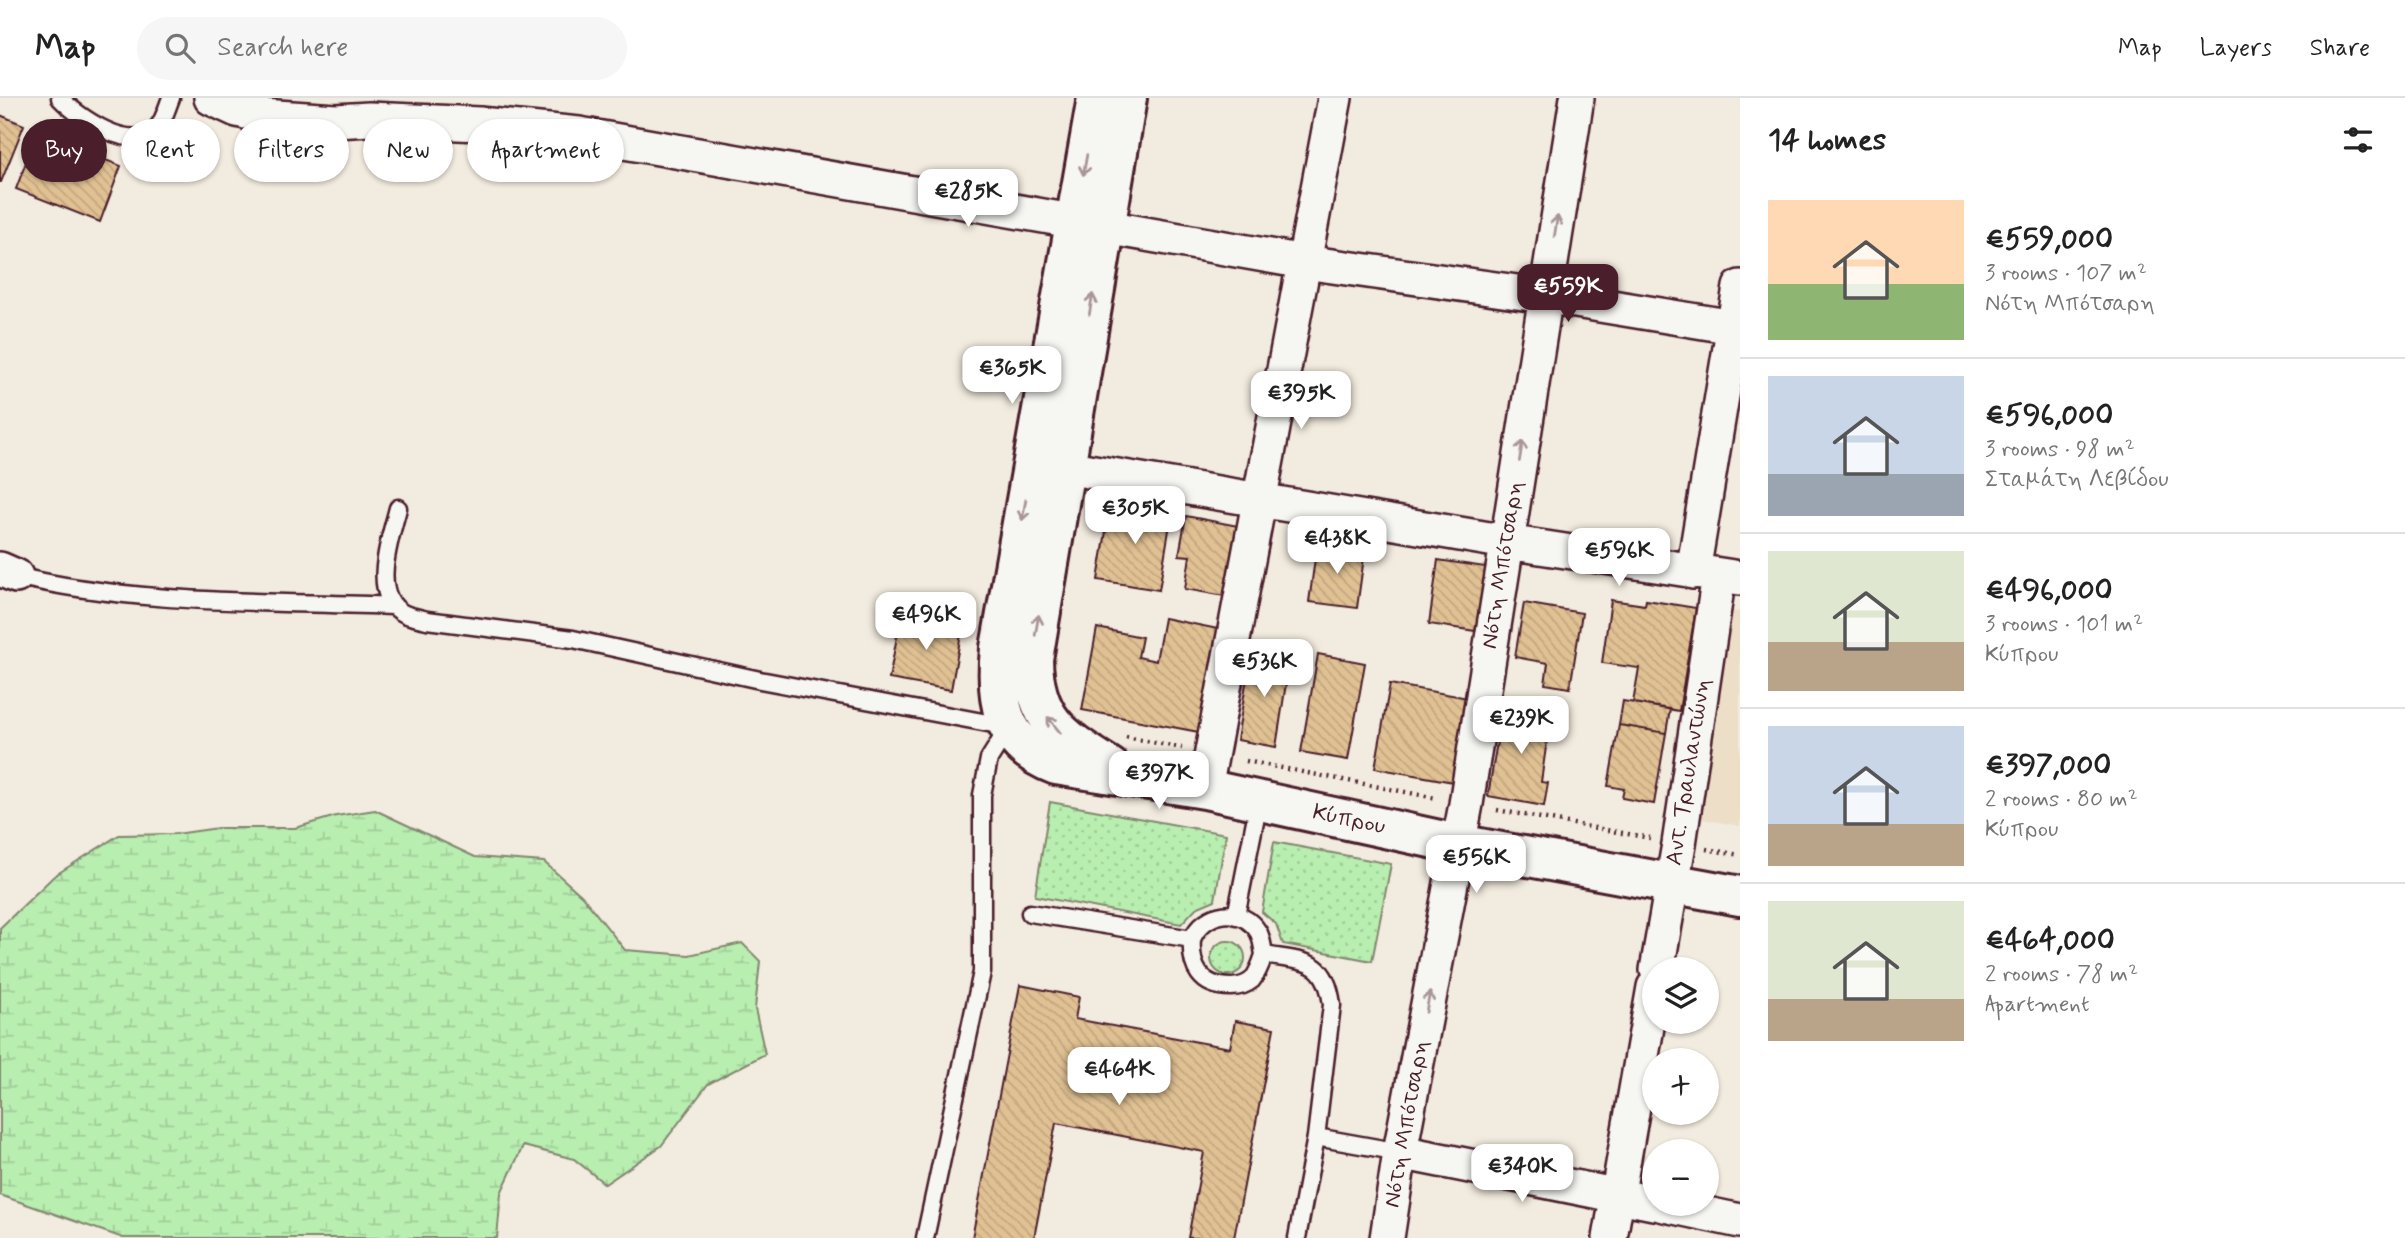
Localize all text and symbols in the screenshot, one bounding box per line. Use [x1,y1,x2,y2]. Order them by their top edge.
search box [137,17,627,80]
text: Map [35,26,95,70]
icon: search [161,29,199,67]
text: Search here [217,31,348,65]
text: Map [2118,33,2162,64]
text: Layers [2200,33,2272,64]
text: Share [2310,33,2370,64]
chip: Buy [21,119,107,182]
chip: Rent [121,119,220,182]
chip: Filters [234,119,349,182]
chip: New [363,119,453,182]
chip: Apartment [467,119,624,182]
text: 14 homes [1768,121,1886,160]
icon: filters [2339,121,2377,159]
one-way arrow [1078,153,1091,176]
pin: €285K [919,170,1017,229]
text: €285K [934,177,1002,207]
one-way arrow [1550,215,1563,238]
text: €559,000 [1985,220,2113,259]
icon: home [1824,228,1908,312]
text: 3 rooms · 107 m² [1985,259,2147,289]
pin: €559K [1519,264,1617,324]
text: €559K [1533,272,1603,302]
text: Νότη Μπότσαρη [1985,289,2155,319]
one-way arrow [1085,293,1098,316]
pin: €365K [963,346,1061,406]
text: €365K [978,354,1046,384]
pin: €395K [1252,372,1350,431]
text: €395K [1267,379,1335,409]
text: €596,000 [1985,396,2113,435]
icon: home [1824,404,1908,488]
text: 3 rooms · 98 m² [1985,435,2135,465]
one-way arrow [1515,440,1528,462]
text: Σταμάτη Λεβίδου [1985,465,2169,495]
street label: Νότη Μπότσαρη [1475,479,1531,651]
pin: €305K [1086,486,1184,546]
text: €305K [1101,494,1169,524]
one-way arrow [1017,498,1030,521]
pin: €438K [1288,517,1386,576]
text: €438K [1304,524,1370,554]
pin: €596K [1570,528,1668,588]
text: €596K [1584,536,1654,566]
text: €496,000 [1985,571,2113,610]
icon: home [1824,579,1908,663]
pin: €496K [877,592,975,652]
text: €496K [891,600,961,630]
text: 3 rooms · 101 m² [1985,610,2143,640]
one-way arrow [1031,614,1044,637]
pin: €536K [1215,640,1313,699]
text: Κύπρου [1985,640,2059,670]
text: €536K [1231,647,1297,677]
street label: Αντ. Τραυλαντώνη [1659,676,1719,868]
pin: €239K [1472,696,1570,756]
text: €239K [1489,704,1553,734]
one-way arrow [1047,717,1062,735]
text: €397,000 [1985,746,2111,785]
pin: €397K [1110,752,1208,811]
icon: home [1824,754,1908,838]
text: €397K [1125,759,1193,789]
text: 2 rooms · 80 m² [1985,785,2138,815]
street label: Κύπρου [1310,798,1388,842]
text: Κύπρου [1985,815,2059,845]
pin: €556K [1427,836,1525,895]
text: €556K [1442,843,1510,873]
text: €464,000 [1985,921,2115,960]
icon: home [1824,929,1908,1013]
map controls [1642,957,1719,1216]
button: layers [1642,957,1719,1034]
text: 2 rooms · 78 m² [1985,960,2138,990]
text: Apartment [1985,990,2090,1020]
one-way arrow [1422,991,1435,1014]
street label: Νότη Μπότσαρη [1377,1038,1437,1210]
pin: €464K [1070,1048,1168,1107]
button: + [1642,1048,1719,1125]
text: €464K [1084,1055,1154,1085]
button: − [1642,1139,1719,1216]
pin: €340K [1473,1144,1571,1204]
text: €340K [1487,1152,1557,1182]

